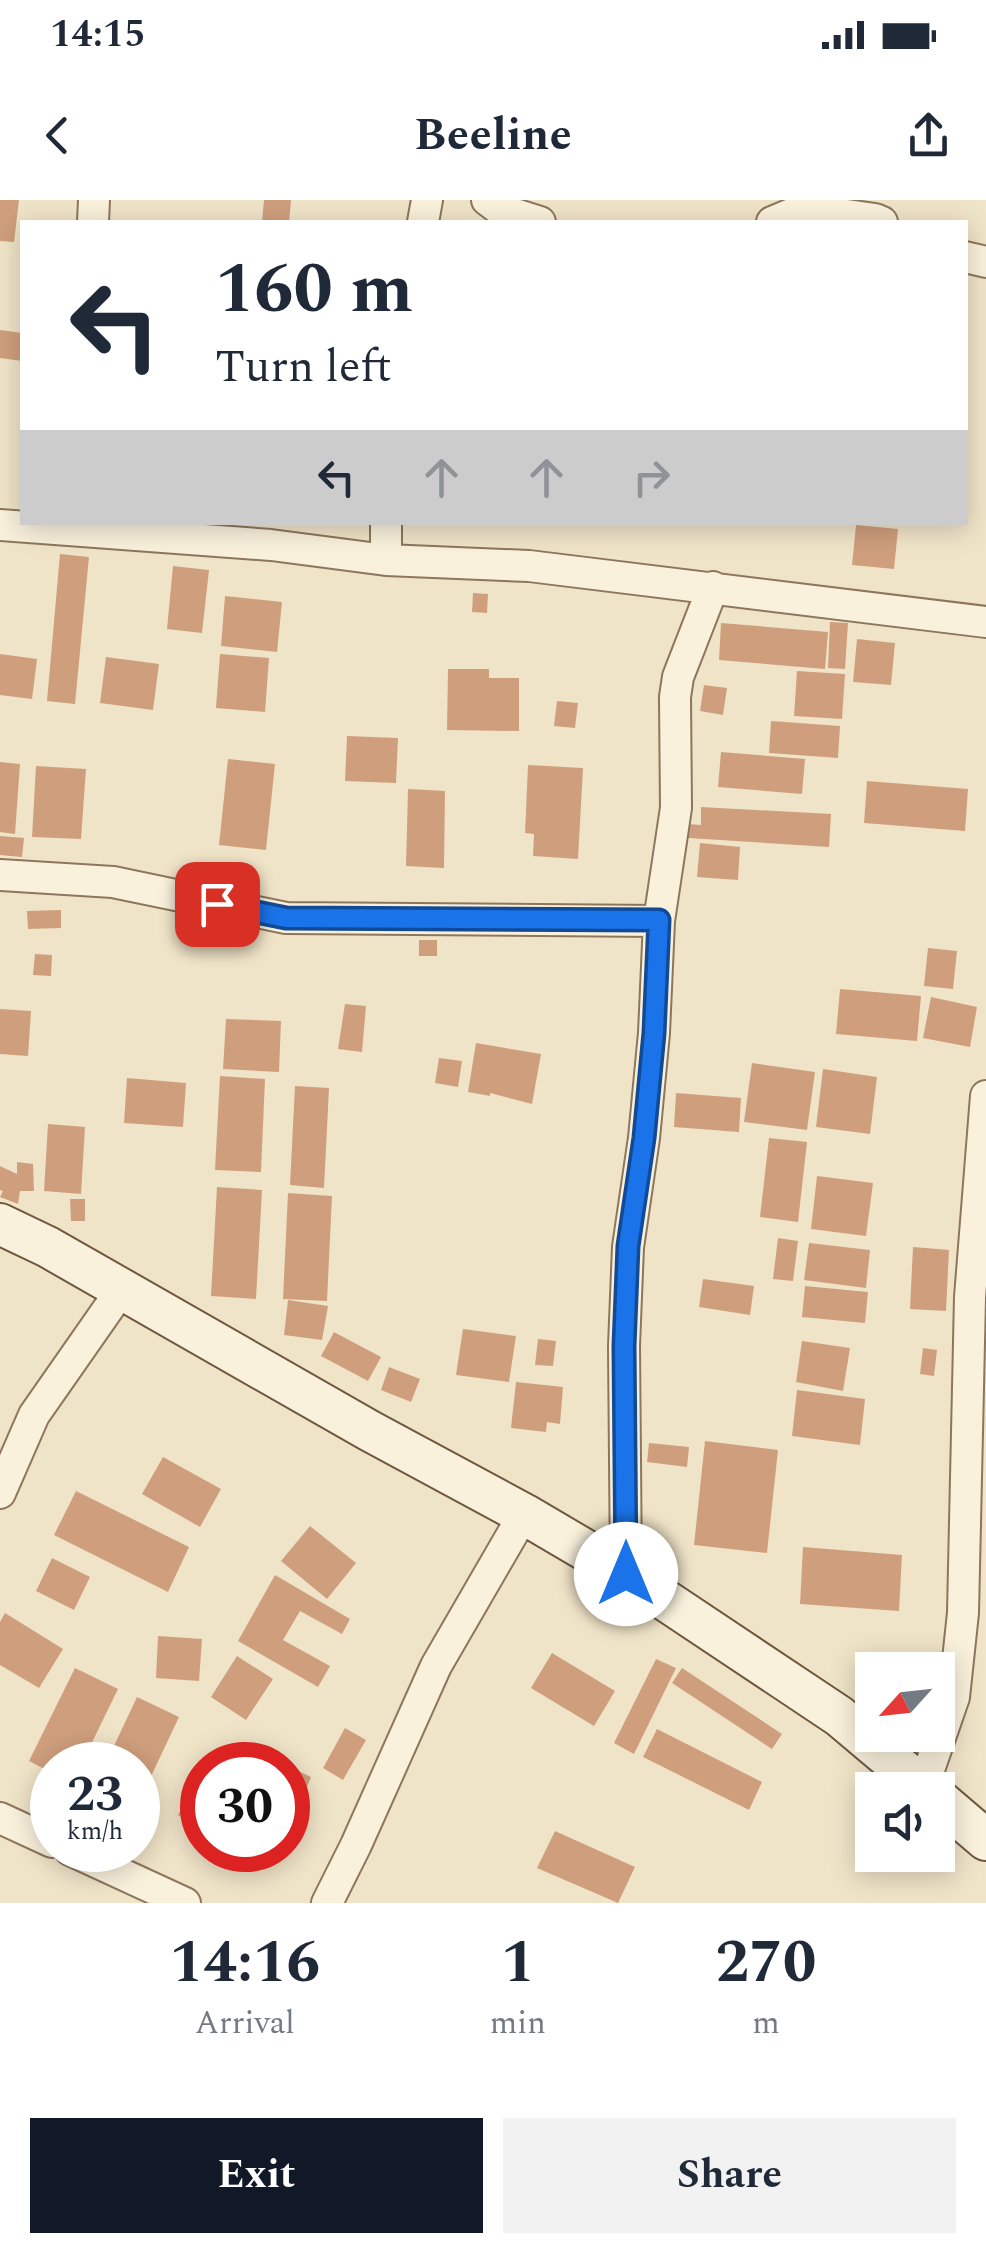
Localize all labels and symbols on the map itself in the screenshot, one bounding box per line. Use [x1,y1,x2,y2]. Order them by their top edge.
pin [175,862,260,947]
position arrow [574,1522,678,1626]
north arrow [855,1652,955,1752]
speed limit sign: 30 [180,1742,310,1872]

